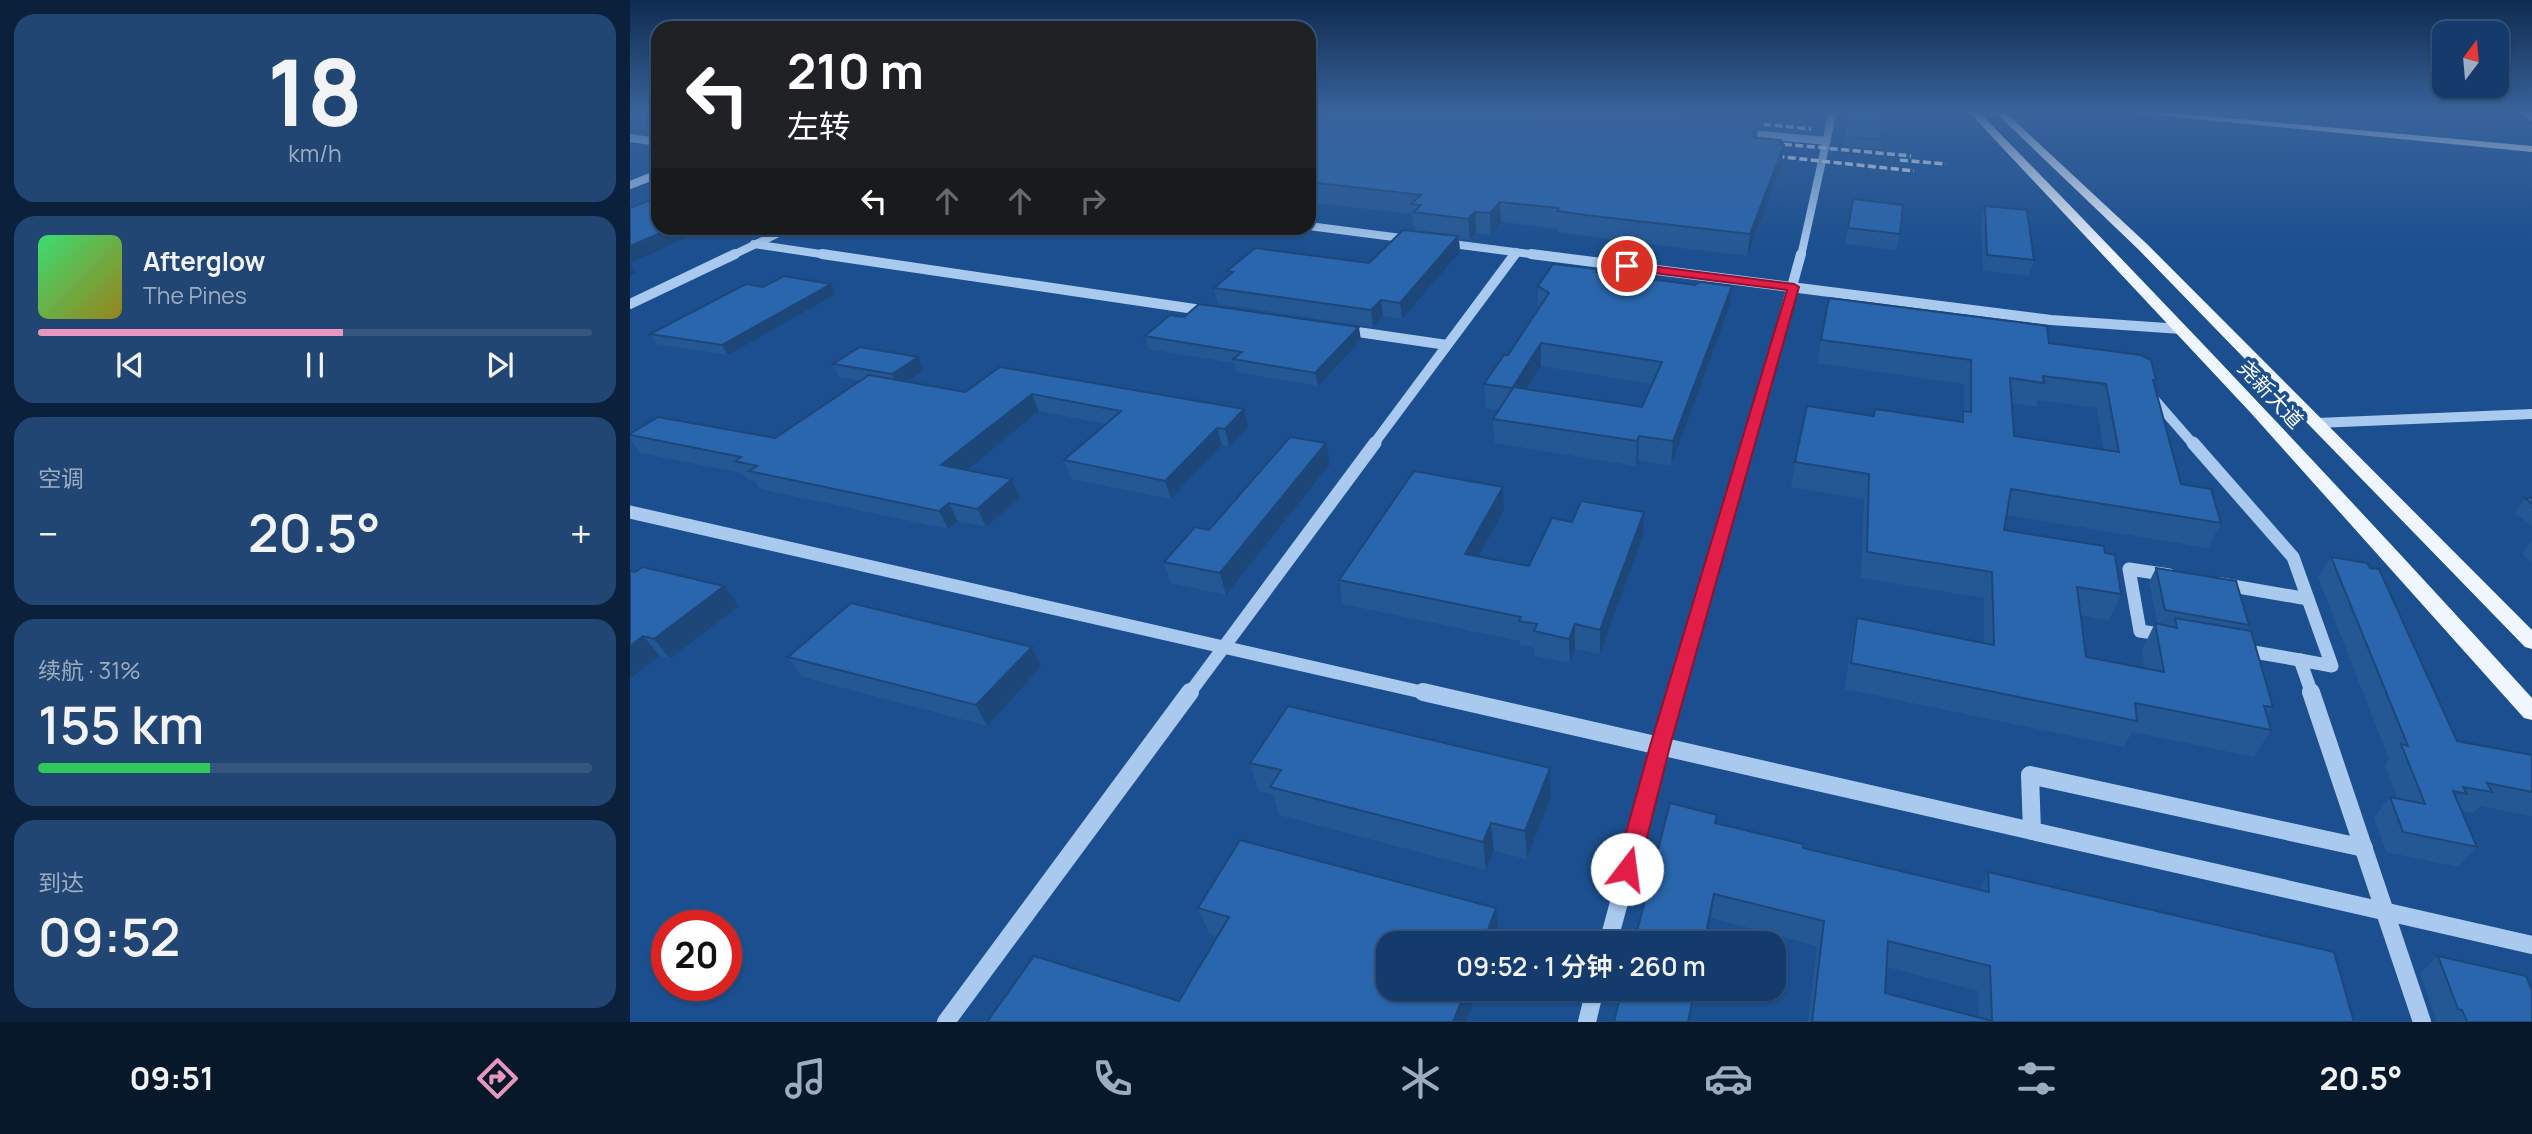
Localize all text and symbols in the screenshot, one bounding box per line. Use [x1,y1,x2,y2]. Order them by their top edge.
north arrow [2432,21,2510,98]
map controls [2432,21,2509,98]
text: 18 [267,29,363,153]
text: 210 m [787,37,924,104]
icon: left [672,49,763,140]
text: 左转 [787,104,851,148]
text: km/h [288,137,342,169]
icon: left [855,182,893,220]
icon: ahead [928,182,966,220]
icon: ahead [1001,182,1039,220]
icon: right [1074,182,1112,220]
pin [1597,236,1657,296]
text: Afterglow [143,243,265,279]
icon: arrive [1608,247,1646,285]
text: The Pines [143,279,247,311]
icon: previous [111,346,149,384]
icon: pause [296,346,334,384]
icon: next [481,346,519,384]
street label: 尧新大道 [2232,354,2310,434]
text: 空调 [38,462,84,494]
text: 20.5° [248,497,381,568]
text: − [38,507,59,559]
text: + [570,507,592,559]
text: 续航 · 31% [38,654,141,686]
text: 155 km [38,689,204,760]
position arrow [1590,832,1664,906]
text: 到达 [38,866,84,898]
text: 09:52 [38,901,180,972]
speed limit sign: 20 [651,910,742,1001]
text: 09:52 · 1 分钟 · 260 m [1456,948,1706,984]
icon: directions [473,1054,522,1103]
icon: music [781,1054,830,1103]
icon: phone [1088,1054,1137,1103]
icon: climate [1396,1054,1445,1103]
icon: car [1704,1054,1753,1103]
icon: filters [2012,1054,2061,1103]
text: 09:51 [129,1056,214,1100]
text: 20.5° [2320,1056,2403,1100]

